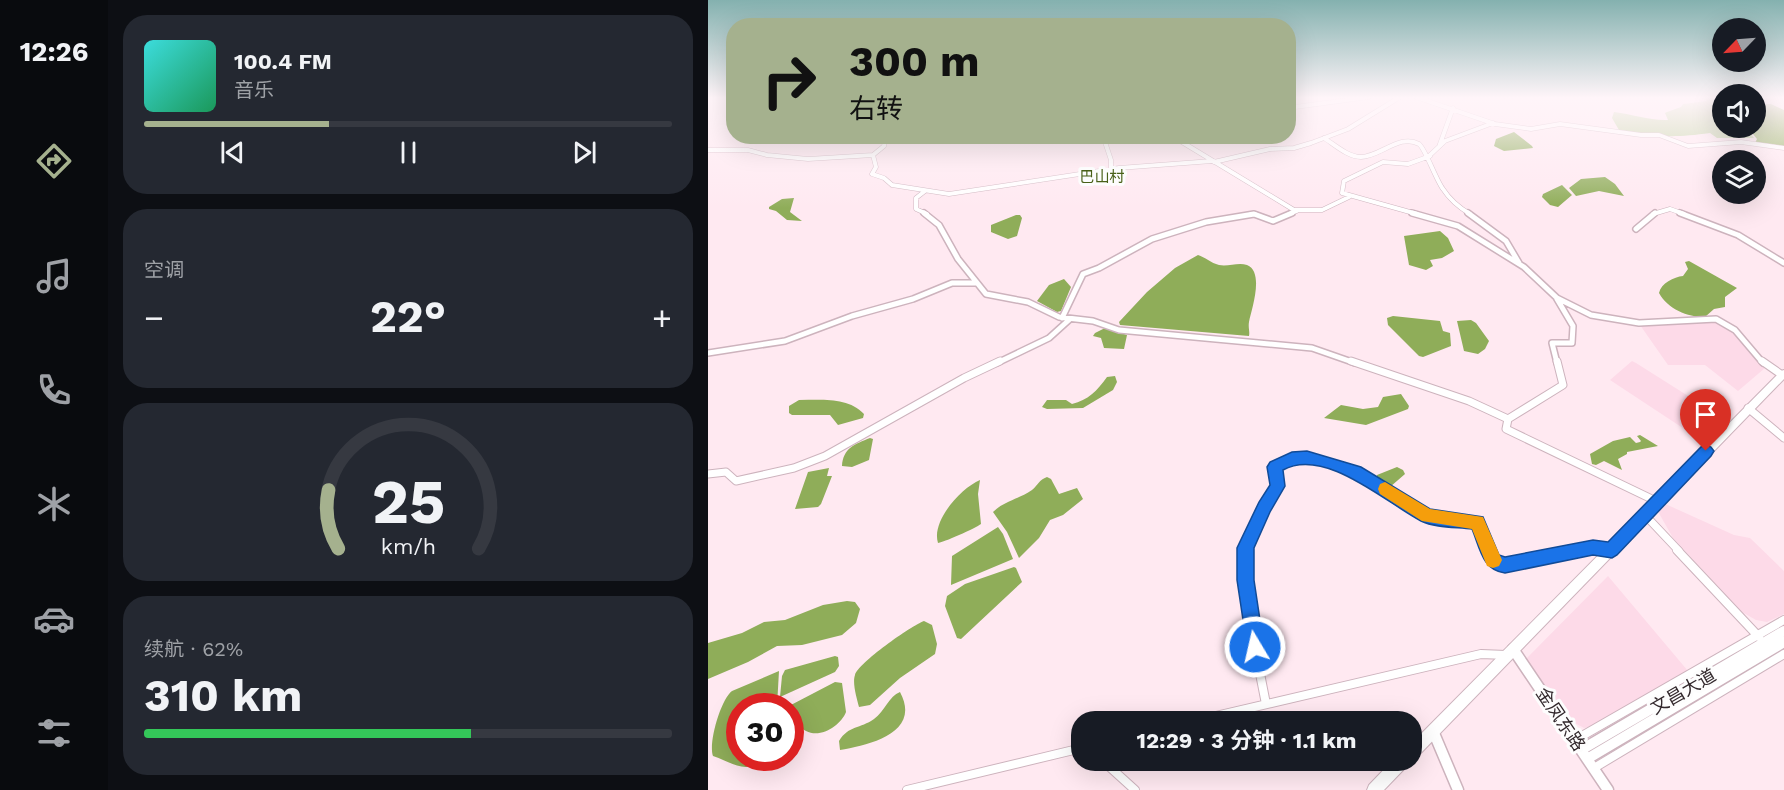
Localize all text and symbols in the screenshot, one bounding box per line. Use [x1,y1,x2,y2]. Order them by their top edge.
north arrow [1712,18,1766,72]
map controls [1712,18,1766,204]
text: 12:26 [20,36,88,68]
text: 300 m [849,37,980,86]
icon: right [750,42,828,120]
text: 100.4 FM [234,49,332,74]
text: 音乐 [234,78,274,102]
button: sound [1712,84,1766,138]
text: 右转 [849,93,903,125]
icon: previous [216,136,249,169]
icon: pause [392,136,425,169]
icon: next [568,136,601,169]
icon: directions [33,140,75,182]
button: layers [1712,150,1766,204]
district label: 巴山村 [1079,168,1125,186]
icon: music [33,255,75,297]
text: 空调 [144,258,184,282]
text: 22° [370,290,446,343]
text: − [144,298,164,337]
text: + [652,298,672,337]
icon: phone [33,369,75,411]
pin [1680,389,1731,451]
icon: arrive [1689,398,1722,431]
text: 25 [371,465,445,538]
icon: climate [33,483,75,525]
text: km/h [380,534,436,559]
icon: car [33,598,75,640]
position arrow [1223,615,1287,679]
text: 续航 · 62% [144,637,243,661]
street label: 文昌大道 [1647,664,1719,718]
text: 310 km [144,669,302,722]
street label: 金凤东路 [1532,683,1590,755]
speed limit sign: 30 [726,693,804,771]
icon: filters [33,712,75,754]
text: 12:29 · 3 分钟 · 1.1 km [1136,728,1357,753]

